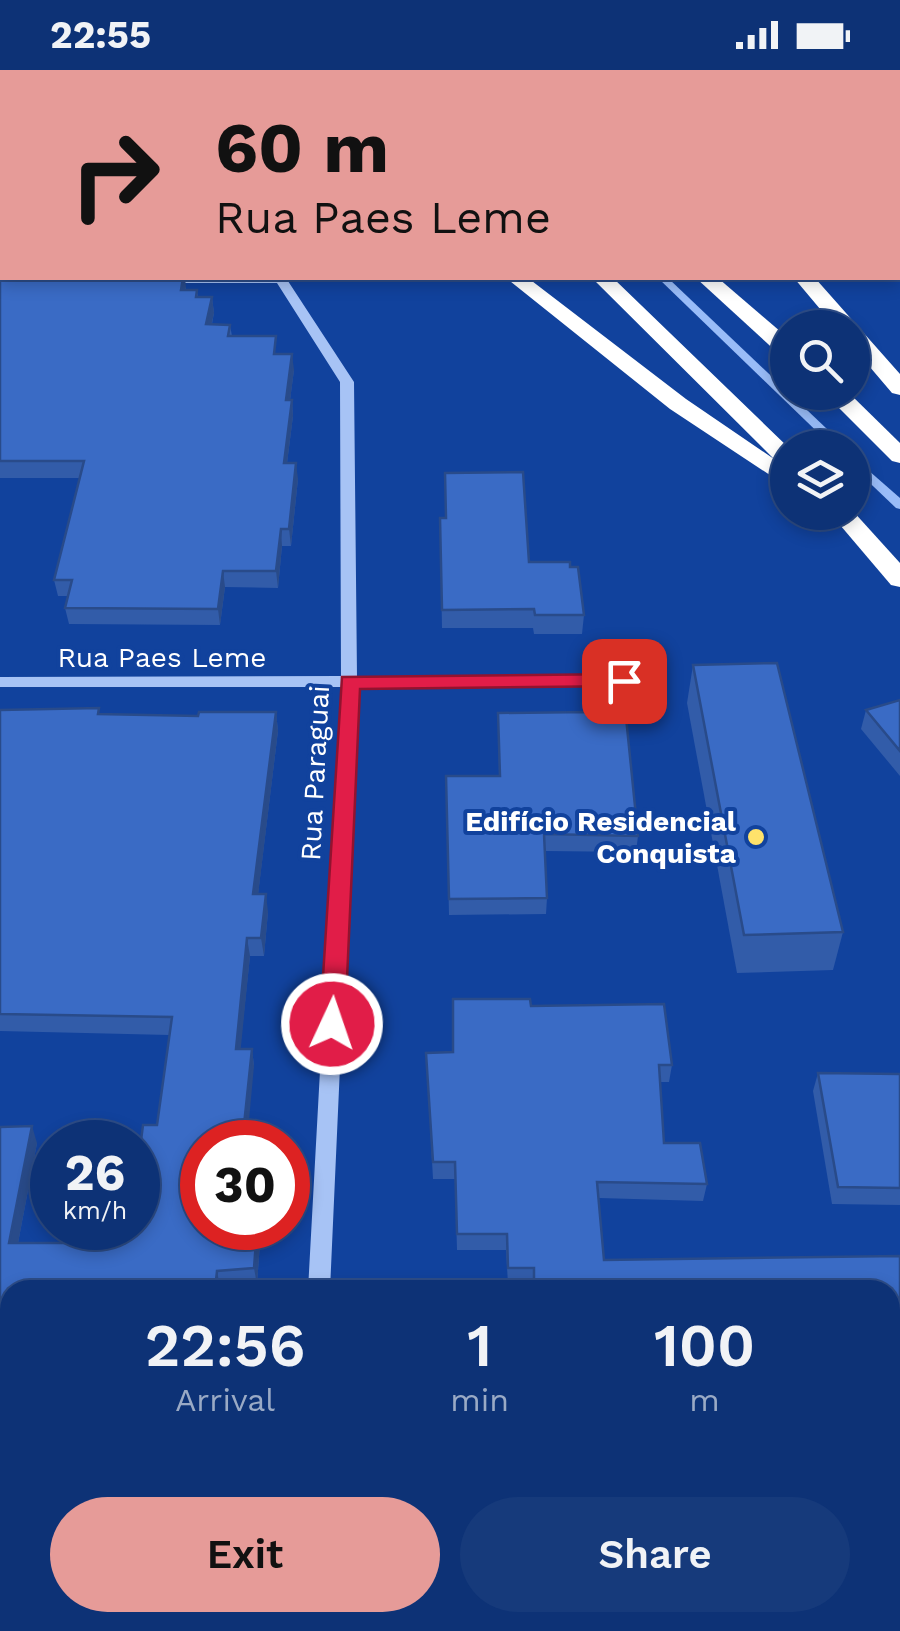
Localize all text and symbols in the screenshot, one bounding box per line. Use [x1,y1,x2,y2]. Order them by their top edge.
text: 22:55 [50,13,151,57]
text: 60 m [215,107,389,189]
icon: right [50,110,180,240]
text: Rua Paes Leme [215,191,551,244]
map controls [770,310,870,530]
button: search [770,310,870,410]
button: layers [770,430,870,530]
pin [582,639,667,724]
street label: Rua Paes Leme [57,641,267,674]
icon: arrive [597,654,652,709]
street label: Rua Paraguai [294,684,336,862]
place label: Edifício Residencial Conquista [465,805,737,870]
marker: Edifício Residencial Conquista [745,826,767,848]
position arrow [280,972,384,1076]
speed limit sign: 30 [180,1120,310,1250]
text: 26 [65,1143,125,1202]
text: km/h [63,1196,127,1225]
text: 22:56 [145,1310,305,1381]
text: 1 [467,1310,492,1381]
text: 100 [654,1310,755,1381]
text: Arrival [175,1381,275,1419]
text: min [450,1381,509,1419]
text: m [689,1381,720,1419]
button: Exit [50,1497,440,1612]
button: Share [460,1497,850,1612]

